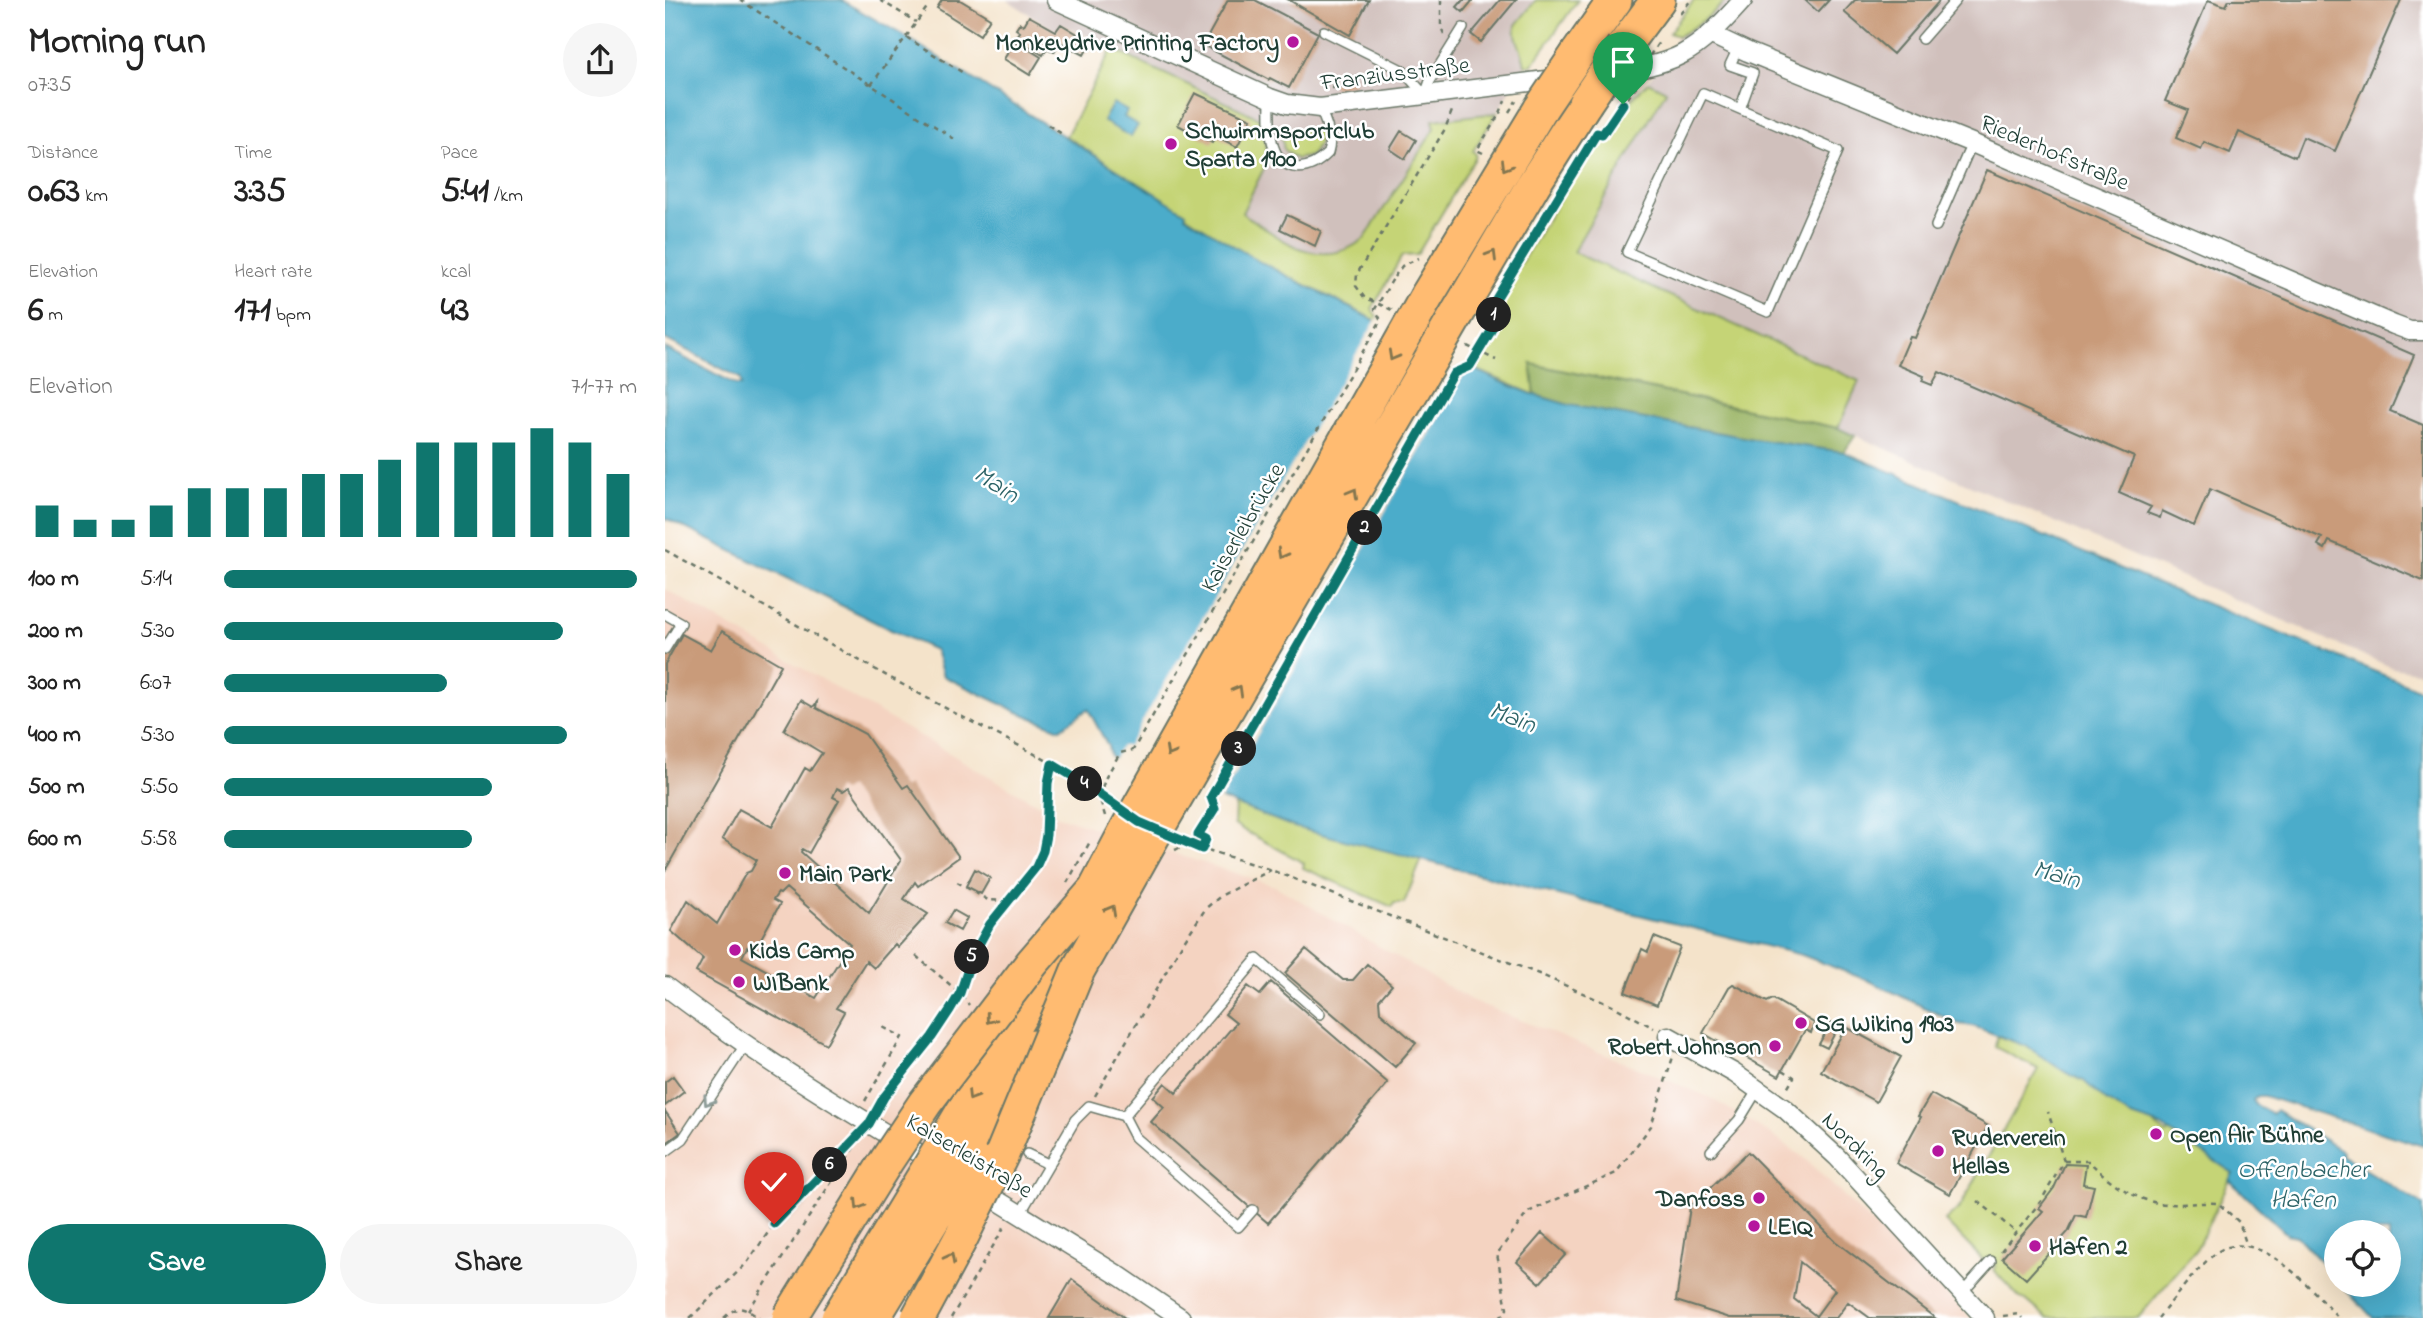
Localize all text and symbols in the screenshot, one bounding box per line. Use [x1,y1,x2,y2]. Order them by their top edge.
text: Morning run [28,15,206,71]
button: share [563,23,637,97]
place label: Monkeydrive Printing Factory [995,27,1279,63]
pin [1593,32,1653,104]
marker: Monkeydrive Printing Factory [1285,34,1301,50]
icon: arrive [1604,43,1642,81]
street label: Franziusstraße [1318,49,1472,102]
text: 07:35 [28,69,72,102]
street label: Riederhofstraße [1974,107,2134,202]
place label: Schwimmsportclub Sparta 1900 [1185,115,1374,178]
marker: Schwimmsportclub Sparta 1900 [1163,136,1179,152]
text: Distance [28,140,98,167]
text: Time [234,140,272,167]
text: Pace [441,140,478,167]
one-way arrow [1501,159,1514,172]
text: 0.63 [28,167,80,218]
text: 3:35 [234,167,286,218]
text: 5:41 [441,167,489,218]
text: km [80,183,108,210]
text: /km [489,183,523,210]
one-way arrow [1484,250,1497,263]
text: Elevation [28,259,98,286]
text: Heart rate [234,259,312,286]
text: kcal [441,259,471,286]
text: 6 [28,286,43,337]
text: 171 [234,286,271,337]
text: 43 [441,286,470,337]
pin: 1 [1477,298,1511,332]
text: 1 [1490,301,1497,328]
text: m [43,302,63,329]
text: bpm [271,302,311,329]
one-way arrow [1388,348,1401,361]
text: Elevation [28,371,113,404]
text: 71–77 m [571,371,637,404]
water label: Main [965,457,1027,515]
street label: Kaiserleibrücke [1193,457,1295,599]
one-way arrow [1345,488,1358,501]
pin: 2 [1347,510,1383,546]
text: 2 [1360,514,1369,541]
one-way arrow [1277,546,1290,559]
text: 100 m [28,563,79,596]
text: 5:14 [140,563,172,596]
text: 200 m [28,615,83,648]
text: 5:30 [140,615,175,648]
text: 300 m [28,667,81,700]
text: 6:07 [140,667,172,700]
one-way arrow [1230,684,1243,697]
water label: Main [1483,693,1542,745]
text: 400 m [28,719,81,752]
text: 5:30 [140,719,175,752]
pin: 3 [1221,732,1257,766]
text: 3 [1235,735,1242,762]
one-way arrow [1165,745,1178,757]
pin: 4 [1067,766,1103,802]
text: 4 [1081,770,1088,797]
text: 500 m [28,771,85,804]
text: 5:50 [140,771,178,804]
text: 600 m [28,823,82,856]
text: 5:58 [140,823,177,856]
water label: Main [2028,851,2085,901]
place label: Main Park [799,858,893,893]
marker: Main Park [777,865,793,881]
one-way arrow [1103,905,1116,918]
place label: Kids Camp [749,935,854,970]
pin: 5 [955,940,989,974]
marker: Kids Camp [727,942,743,958]
text: 5 [966,943,977,970]
place label: WIBank [753,967,829,1002]
marker: WIBank [731,974,747,990]
place label: SG Wiking 1903 [1815,1008,1954,1044]
one-way arrow [985,1011,998,1024]
marker: SG Wiking 1903 [1793,1015,1809,1031]
place label: Robert Johnson [1608,1031,1761,1066]
marker: Robert Johnson [1767,1038,1783,1054]
one-way arrow [967,1089,980,1101]
one-way arrow [703,1094,716,1107]
street label: Kaiserleistraße [899,1105,1039,1209]
street label: Nordring [1812,1105,1896,1189]
place label: Open Air Bühne [2170,1119,2325,1154]
place label: Ruderverein Hellas [1952,1122,2066,1185]
marker: Open Air Bühne [2148,1126,2164,1142]
marker: Ruderverein Hellas [1930,1143,1946,1159]
pin: 6 [813,1148,847,1182]
text: 6 [825,1151,834,1178]
pin [744,1152,804,1224]
water label: Offenbacher Hafen [2237,1152,2372,1220]
icon: check [755,1163,793,1201]
place label: Danfoss [1655,1183,1745,1218]
marker: Danfoss [1751,1190,1767,1206]
one-way arrow [854,1197,867,1210]
place label: LEIQ [1768,1211,1814,1246]
marker: LEIQ [1746,1218,1762,1234]
map controls [2324,1220,2401,1297]
button: locate [2324,1220,2401,1297]
button: Save [28,1224,326,1304]
button: Share [340,1224,637,1304]
place label: Hafen 2 [2049,1231,2128,1266]
marker: Hafen 2 [2027,1238,2043,1254]
one-way arrow [942,1253,956,1265]

